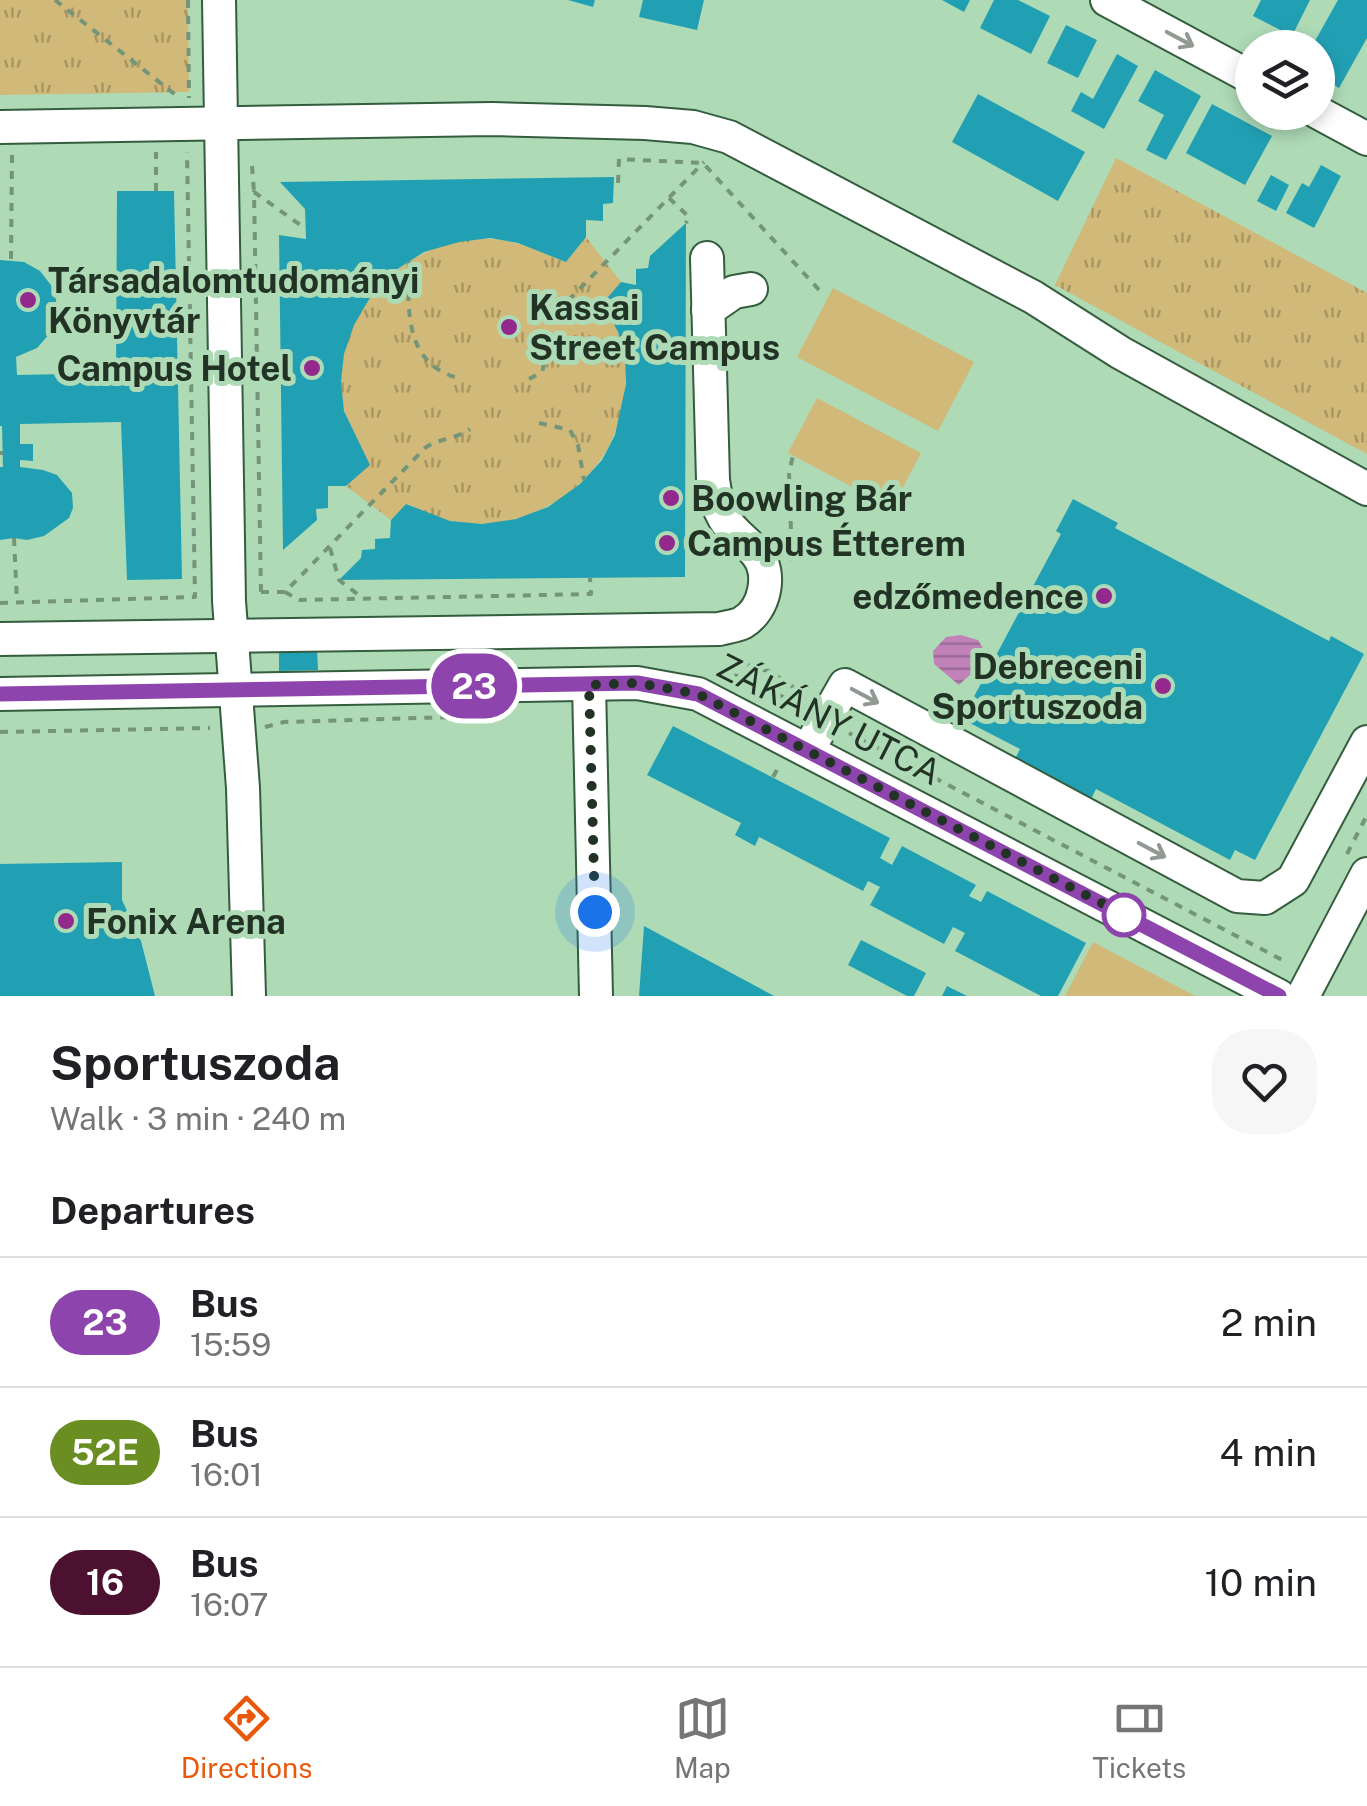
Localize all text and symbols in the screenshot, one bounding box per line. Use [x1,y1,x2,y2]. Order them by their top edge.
one-way arrow [1164,30,1194,49]
map controls [1235,30,1335,130]
button: layers [1235,30,1335,130]
place label: Társadalomtudományi Könyvtár [48,260,419,341]
place label: Kassai Street Campus [529,287,780,368]
marker: Társadalomtudományi Könyvtár [17,289,39,311]
marker: Kassai Street Campus [498,316,520,338]
place label: Campus Hotel [56,348,292,389]
marker: Campus Hotel [301,357,323,379]
place label: Boowling Bár [691,478,912,519]
marker: Boowling Bár [660,487,682,509]
place label: Campus Étterem [687,522,966,564]
marker: Campus Étterem [656,532,678,554]
place label: edzőmedence [852,576,1084,617]
marker: edzőmedence [1093,585,1115,607]
street label: ZÁKÁNY UTCA [710,644,948,793]
place label: Debreceni Sportuszoda [931,646,1143,727]
line badge: 23 [429,654,519,718]
text: 23 [451,666,497,707]
marker: Debreceni Sportuszoda [1152,675,1174,697]
one-way arrow [850,687,880,706]
one-way arrow [1136,841,1166,860]
your location [570,887,620,937]
unlabelled marker [1103,894,1145,936]
place label: Fonix Arena [86,901,286,942]
marker: Fonix Arena [55,910,77,932]
button: heart [1212,1029,1317,1134]
text: Sportuszoda [50,1034,340,1091]
text: Walk · 3 min · 240 m [50,1100,346,1137]
text: Departures [50,1188,255,1233]
text: Bus [190,1281,259,1326]
text: 2 min [1221,1300,1317,1345]
text: 23 [82,1302,128,1343]
text: 15:59 [190,1326,271,1363]
text: Bus [190,1411,259,1456]
text: 4 min [1219,1430,1317,1475]
text: 52E [71,1432,139,1473]
text: 16:01 [190,1456,263,1493]
text: Bus [190,1541,259,1586]
text: 10 min [1205,1560,1317,1605]
text: 16 [86,1562,124,1603]
text: 16:07 [190,1586,268,1623]
tab: Directions [181,1691,312,1784]
tab: Map [674,1691,731,1784]
tab: Tickets [1092,1691,1186,1784]

